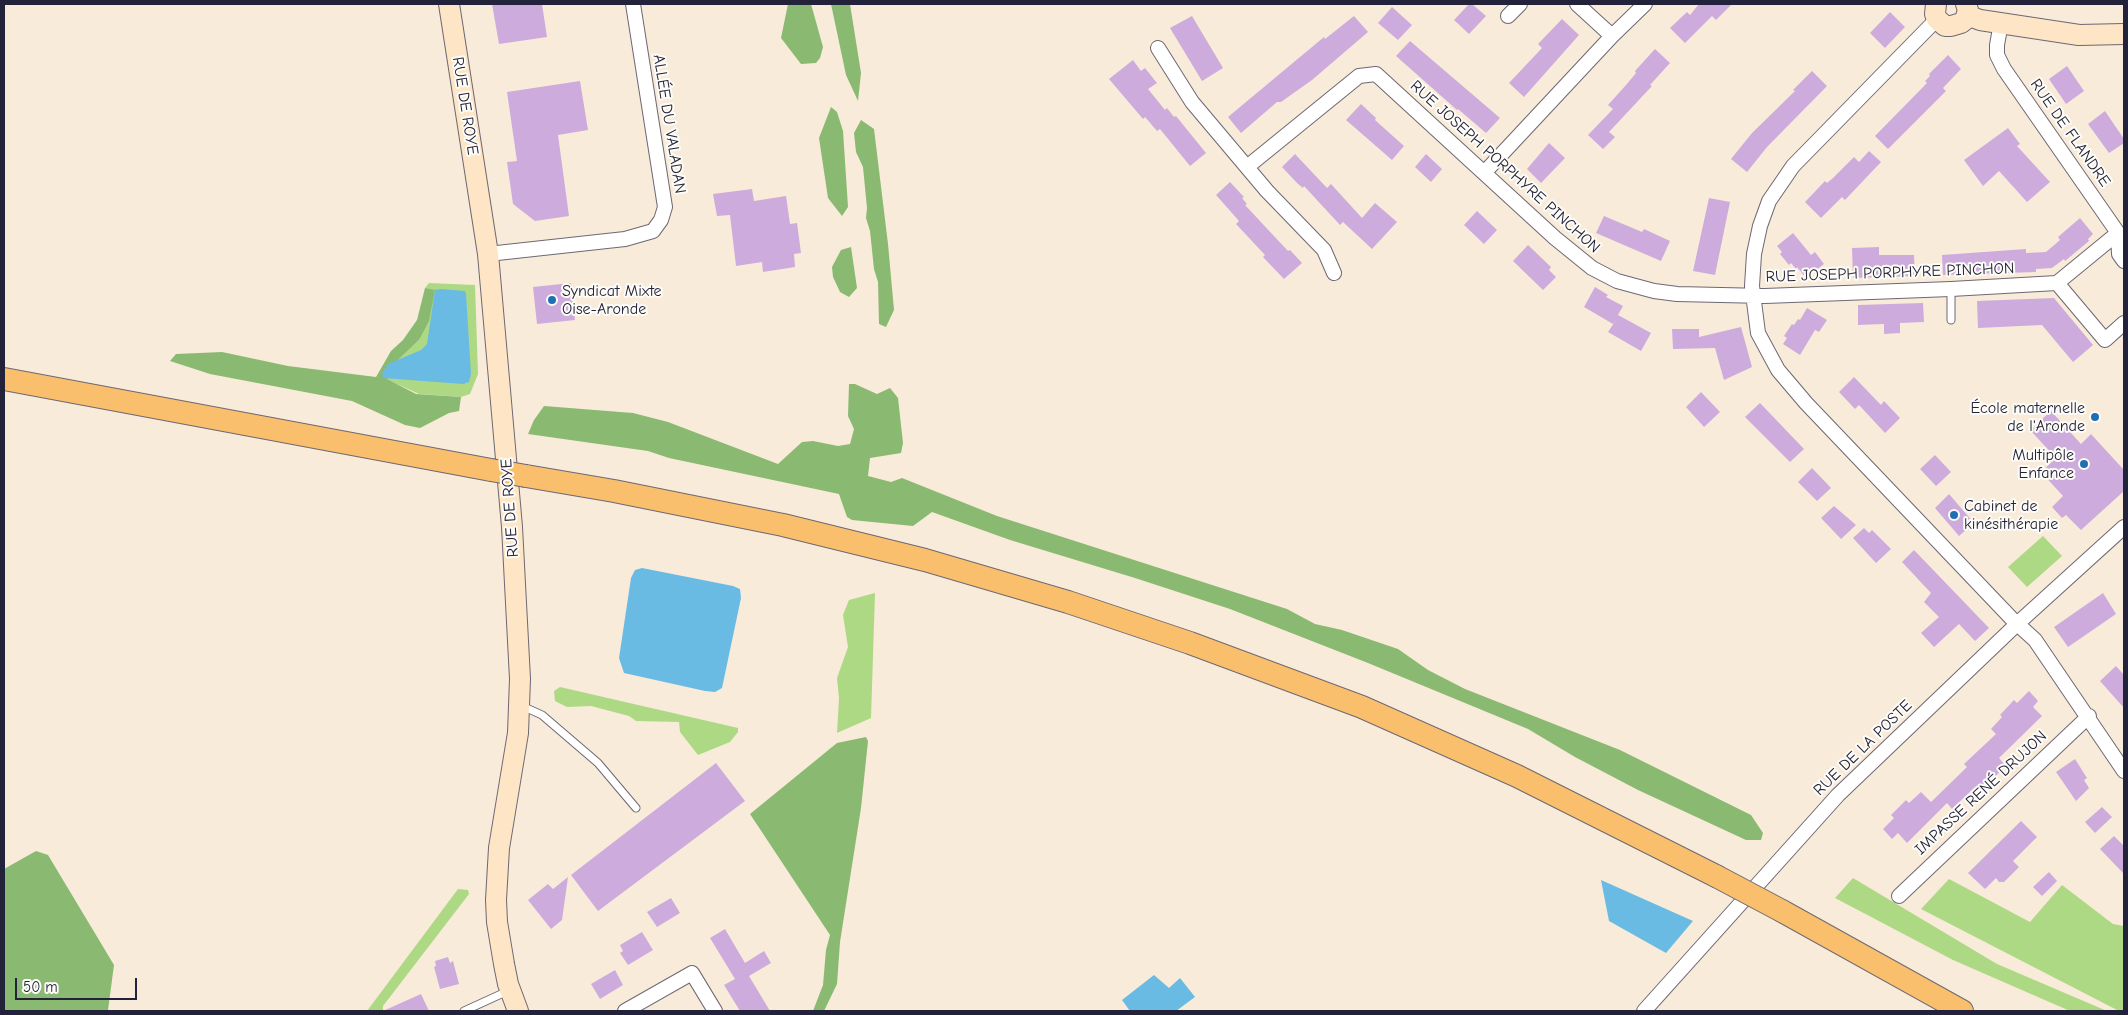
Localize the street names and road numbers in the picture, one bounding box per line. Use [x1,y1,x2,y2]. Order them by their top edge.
street label: ALLÉE DU VALADAN [649,53,689,195]
street label: RUE DE ROYE [448,56,482,156]
street label: RUE DE FLANDRE [2026,76,2114,190]
street label: RUE JOSEPH PORPHYRE PINCHON [1406,77,1604,257]
street label: RUE JOSEPH PORPHYRE PINCHON [1765,259,2015,287]
street label: RUE DE ROYE [497,458,523,558]
street label: RUE DE LA POSTE [1810,696,1916,800]
street label: IMPASSE RENÉ DRUJON [1911,727,2051,859]

